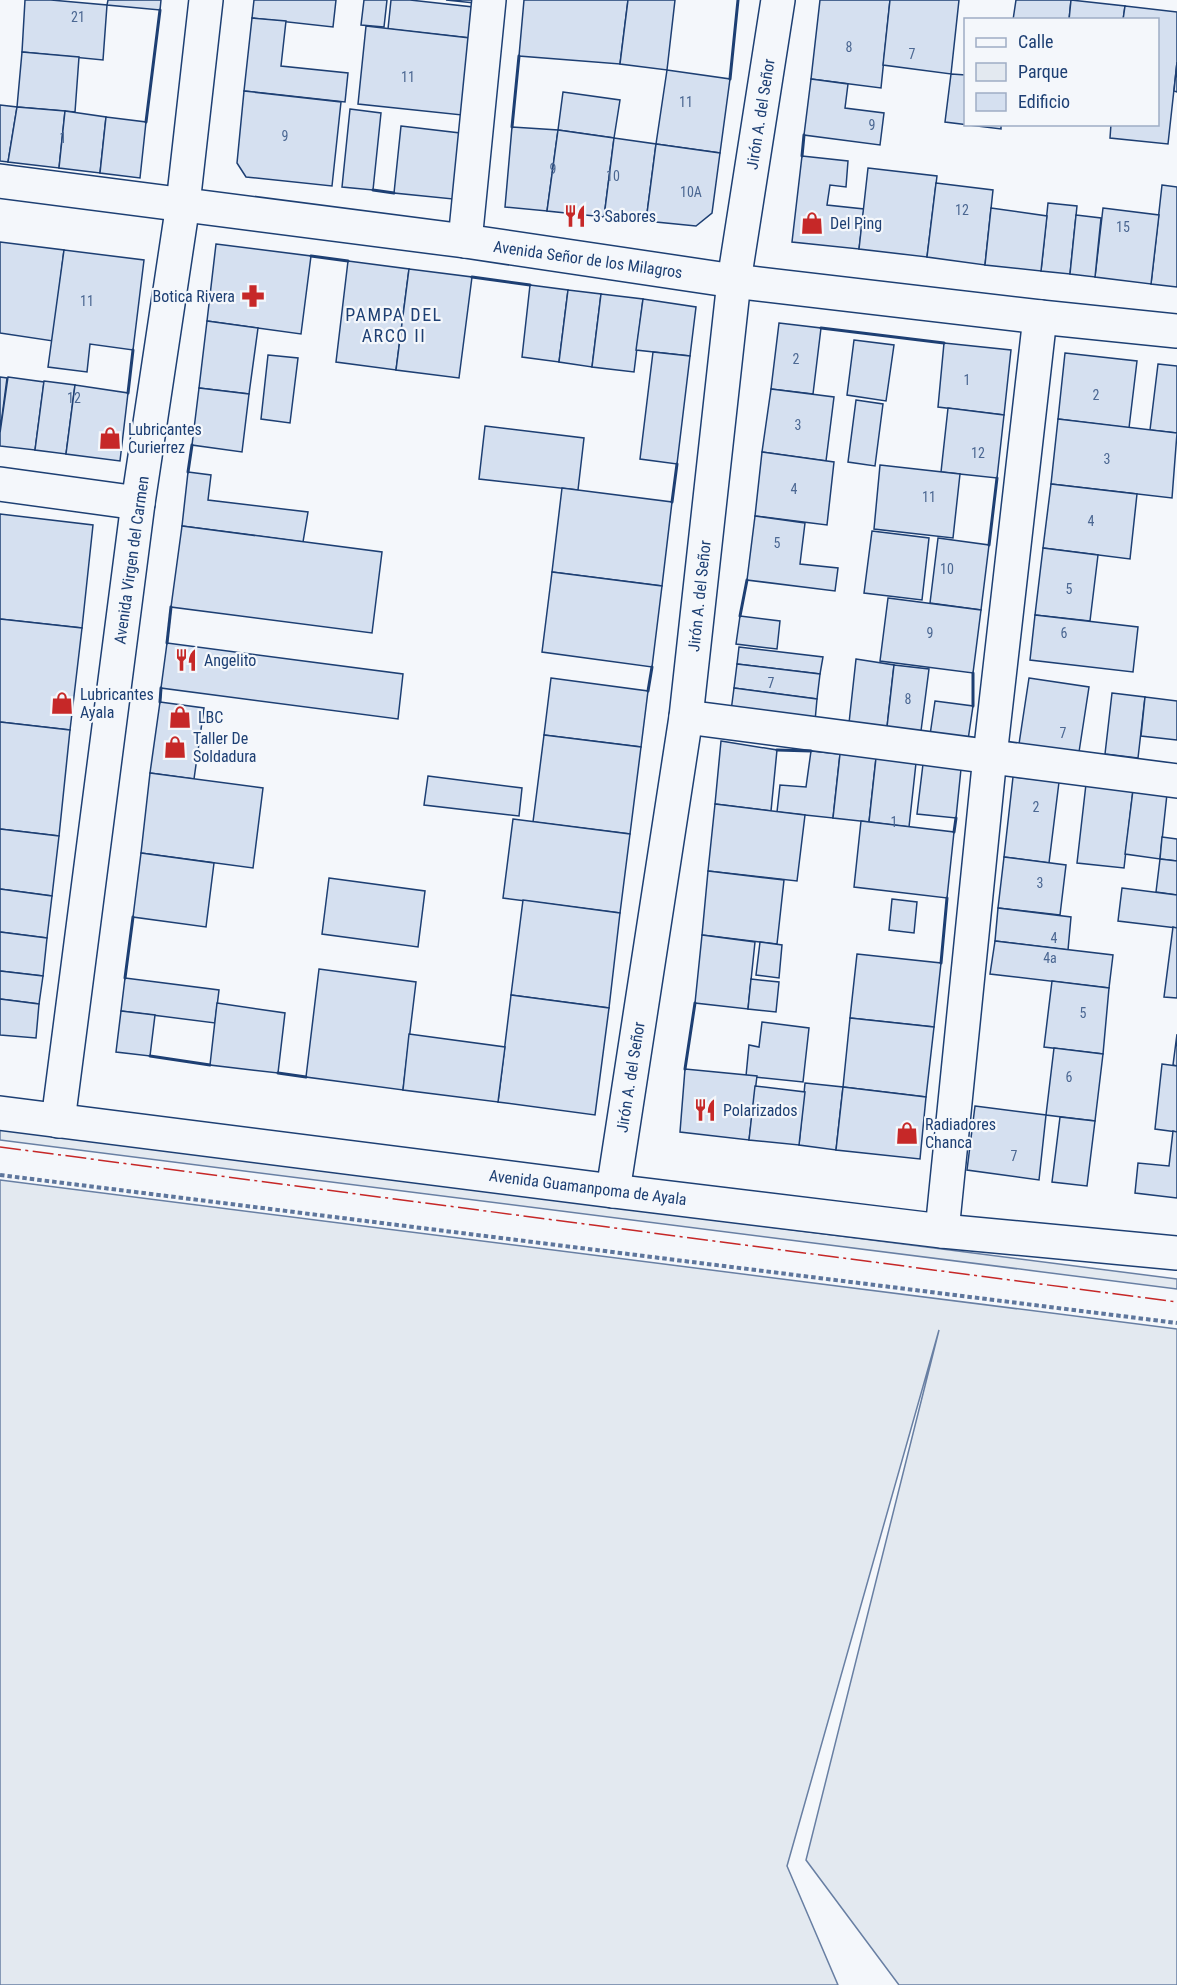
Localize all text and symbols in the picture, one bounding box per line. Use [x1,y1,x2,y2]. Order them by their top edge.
house number: 21 [71,9,85,25]
legend [964,18,1159,126]
text: Calle [1018,31,1054,52]
house number: 8 [846,39,853,55]
house number: 7 [909,46,916,62]
street label: Jirón A. del Señor [742,57,779,171]
text: Parque [1018,61,1068,82]
house number: 11 [401,69,415,85]
text: Edificio [1018,91,1070,112]
house number: 11 [679,94,693,110]
house number: 9 [869,117,875,133]
house number: 9 [282,128,288,144]
house number: 1 [60,130,66,146]
house number: 9 [550,161,556,177]
house number: 10 [606,168,620,184]
house number: 10A [680,184,702,200]
house number: 12 [955,202,969,218]
restaurant icon: 3 Sabores [562,203,588,229]
place label: 3 Sabores [593,207,656,226]
shop icon: Del Ping [799,210,825,236]
place label: Del Ping [830,214,882,233]
house number: 15 [1116,219,1130,235]
street label: Avenida Señor de los Milagros [492,237,684,282]
pharmacy icon: Botica Rivera [240,283,266,309]
place label: Botica Rivera [152,287,235,306]
house number: 11 [80,293,94,309]
district label: PAMPA DEL ARCO II [345,304,443,346]
house number: 2 [793,351,800,367]
house number: 1 [964,372,970,388]
house number: 2 [1093,387,1100,403]
house number: 12 [67,390,81,406]
house number: 3 [795,417,801,433]
place label: Lubricantes Curierrez [128,420,202,457]
shop icon: Lubricantes Curierrez [97,425,123,451]
house number: 12 [971,445,985,461]
house number: 3 [1104,451,1110,467]
street label: Avenida Virgen del Carmen [110,475,153,645]
house number: 4 [791,481,798,497]
house number: 11 [922,489,936,505]
house number: 4 [1088,513,1095,529]
house number: 5 [774,535,781,551]
street label: Jirón A. del Señor [684,539,715,653]
house number: 10 [940,561,954,577]
house number: 5 [1066,581,1073,597]
house number: 9 [927,625,933,641]
house number: 6 [1061,625,1068,641]
restaurant icon: Angelito [173,647,199,673]
place label: Angelito [204,651,256,670]
house number: 7 [768,675,775,691]
place label: Lubricantes Ayala [80,685,154,722]
shop icon: Lubricantes Ayala [49,690,75,716]
house number: 8 [905,691,912,707]
shop icon: LBC [167,704,193,730]
place label: LBC [198,708,223,727]
house number: 7 [1060,725,1067,741]
place label: Taller De Soldadura [193,729,257,766]
shop icon: Taller De Soldadura [162,734,188,760]
house number: 2 [1033,799,1040,815]
house number: 1 [891,814,897,830]
house number: 3 [1037,875,1043,891]
house number: 4 [1051,930,1058,946]
house number: 4a [1043,950,1057,966]
house number: 5 [1080,1005,1087,1021]
street label: Jirón A. del Señor [612,1020,649,1134]
house number: 6 [1066,1069,1073,1085]
restaurant icon: Polarizados [692,1097,718,1123]
place label: Polarizados [723,1101,798,1120]
place label: Radiadores Chanca [925,1115,996,1152]
shop icon: Radiadores Chanca [894,1120,920,1146]
house number: 7 [1011,1148,1018,1164]
street label: Avenida Guamanpoma de Ayala [488,1166,688,1209]

